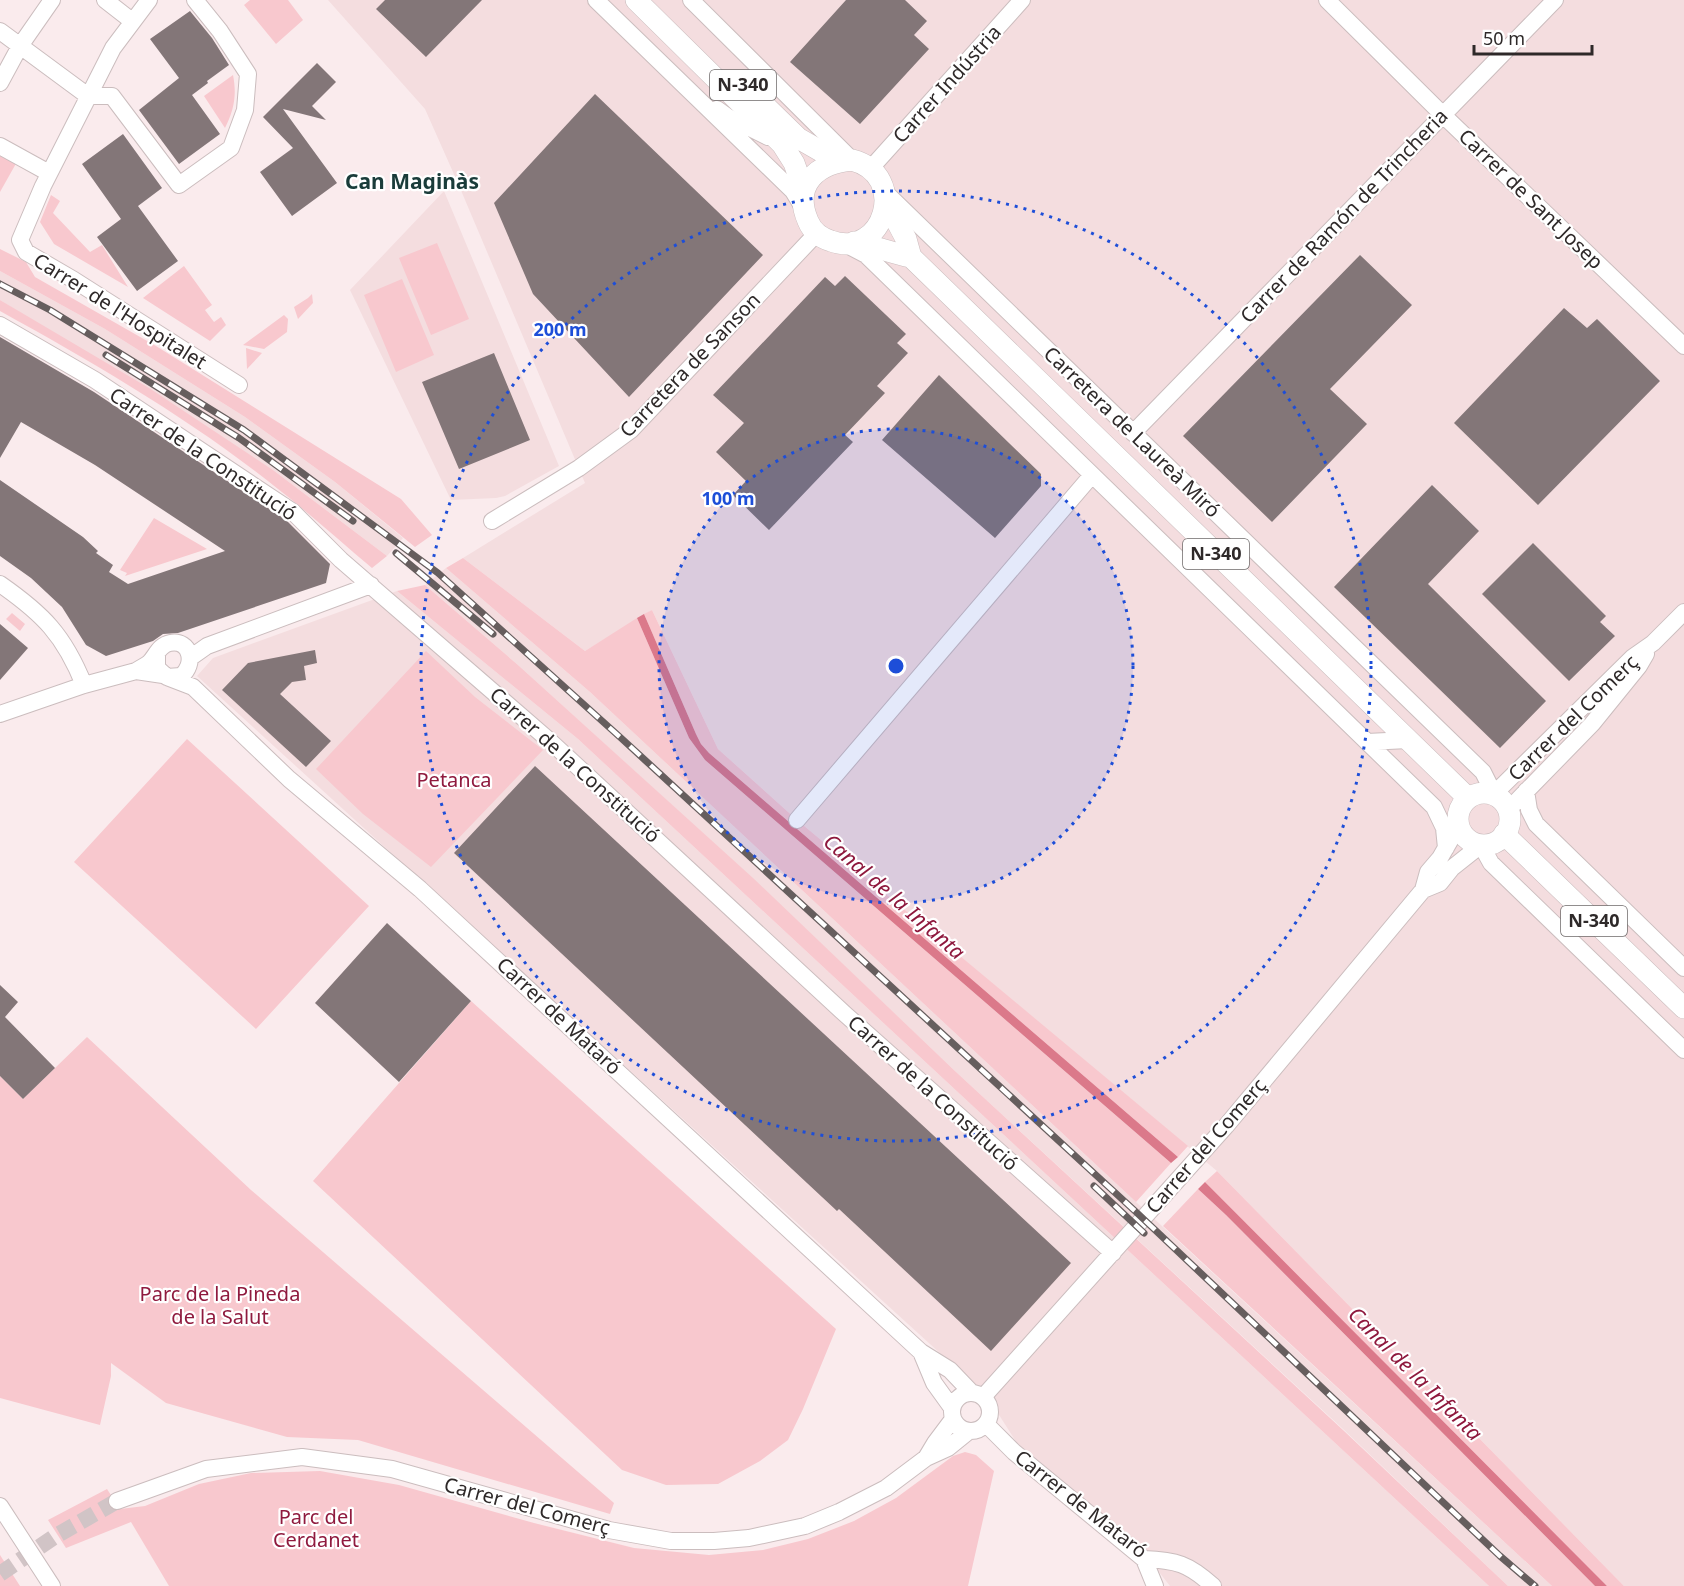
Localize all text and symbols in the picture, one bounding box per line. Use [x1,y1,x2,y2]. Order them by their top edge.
scale bar [1474,18,1592,56]
street label: Carrer Indústria [886,19,1007,148]
text: 50 m [1483,26,1525,50]
road number: N-340 [710,70,776,100]
street label: Carrer de Ramón de Trincheria [1234,103,1453,329]
street label: Carrer de Sant Josep [1453,123,1609,275]
district label: Can Maginàs [345,167,479,195]
street label: Carrer de l'Hospitalet [29,246,212,375]
street label: Carretera de Sanson [613,286,766,443]
text: 200 m [533,317,587,341]
street label: Carretera de Laureà Miró [1038,340,1227,523]
street label: Carrer de la Constitució [104,381,302,526]
text: 100 m [701,486,755,510]
road number: N-340 [1183,539,1249,569]
street label: Carrer del Comerç [1502,649,1643,787]
centre of rings [886,656,906,676]
street label: Carrer de la Constitució [484,681,666,848]
park label: Petanca [417,766,492,793]
water label: Canal de la Infanta [818,827,971,965]
road number: N-340 [1561,906,1627,936]
street label: Carrer de Mataró [491,951,628,1080]
street label: Carrer de la Constitució [842,1009,1024,1176]
street label: Carrer del Comerç [1139,1072,1272,1219]
park label: Parc de la Pineda de la Salut [140,1280,300,1330]
water label: Canal de la Infanta [1343,1300,1489,1446]
street label: Carrer de Mataró [1009,1443,1153,1564]
street label: Carrer del Comerç [441,1470,613,1541]
park label: Parc del Cerdanet [273,1503,359,1553]

